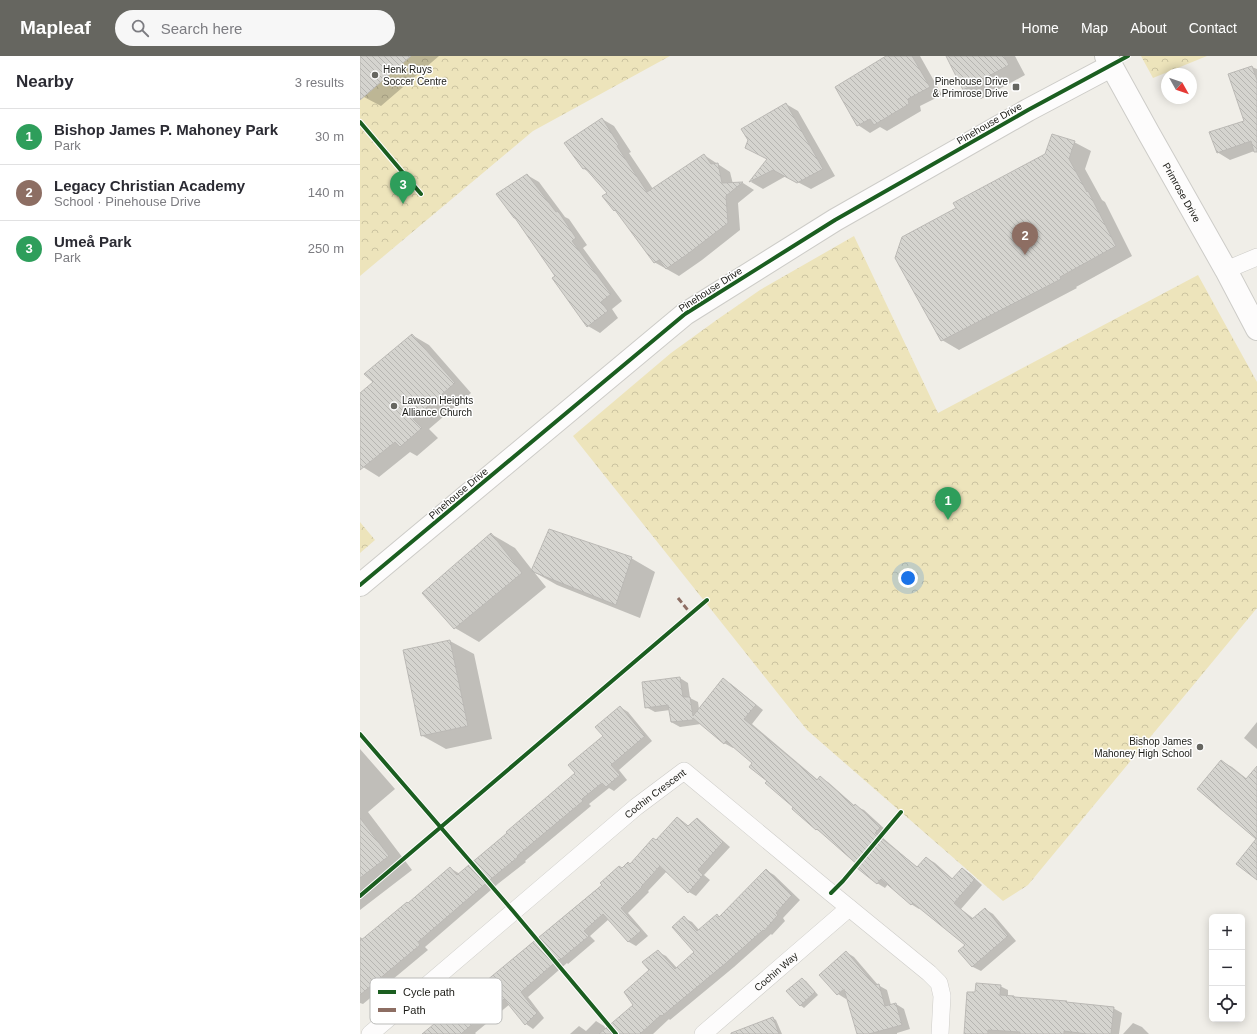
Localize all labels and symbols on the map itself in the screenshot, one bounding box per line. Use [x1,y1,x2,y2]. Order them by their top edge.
place label: Henk Ruys Soccer Centre [383,64,447,87]
north arrow [1161,68,1197,104]
marker: Henk Ruys Soccer Centre [370,70,380,80]
place label: Pinehouse Drive & Primrose Drive [932,76,1008,99]
marker: Pinehouse Drive & Primrose Drive [1011,82,1021,92]
street label: Pinehouse Drive [955,100,1024,147]
street label: Primrose Drive [1161,161,1203,224]
pin: 3 [390,171,416,204]
pin: 2 [1012,222,1038,255]
street label: Pinehouse Drive [677,265,744,314]
place label: Lawson Heights Alliance Church [402,395,473,418]
marker: Lawson Heights Alliance Church [389,401,399,411]
street label: Pinehouse Drive [427,465,490,521]
pin: 1 [935,487,961,520]
your location [898,568,918,588]
place label: Bishop James Mahoney High School [1094,736,1192,759]
marker: Bishop James Mahoney High School [1195,742,1205,752]
street label: Cochin Crescent [622,767,688,820]
street label: Cochin Way [752,950,800,993]
legend [370,978,502,1024]
text: Cycle path [403,986,455,998]
text: Path [403,1004,426,1016]

